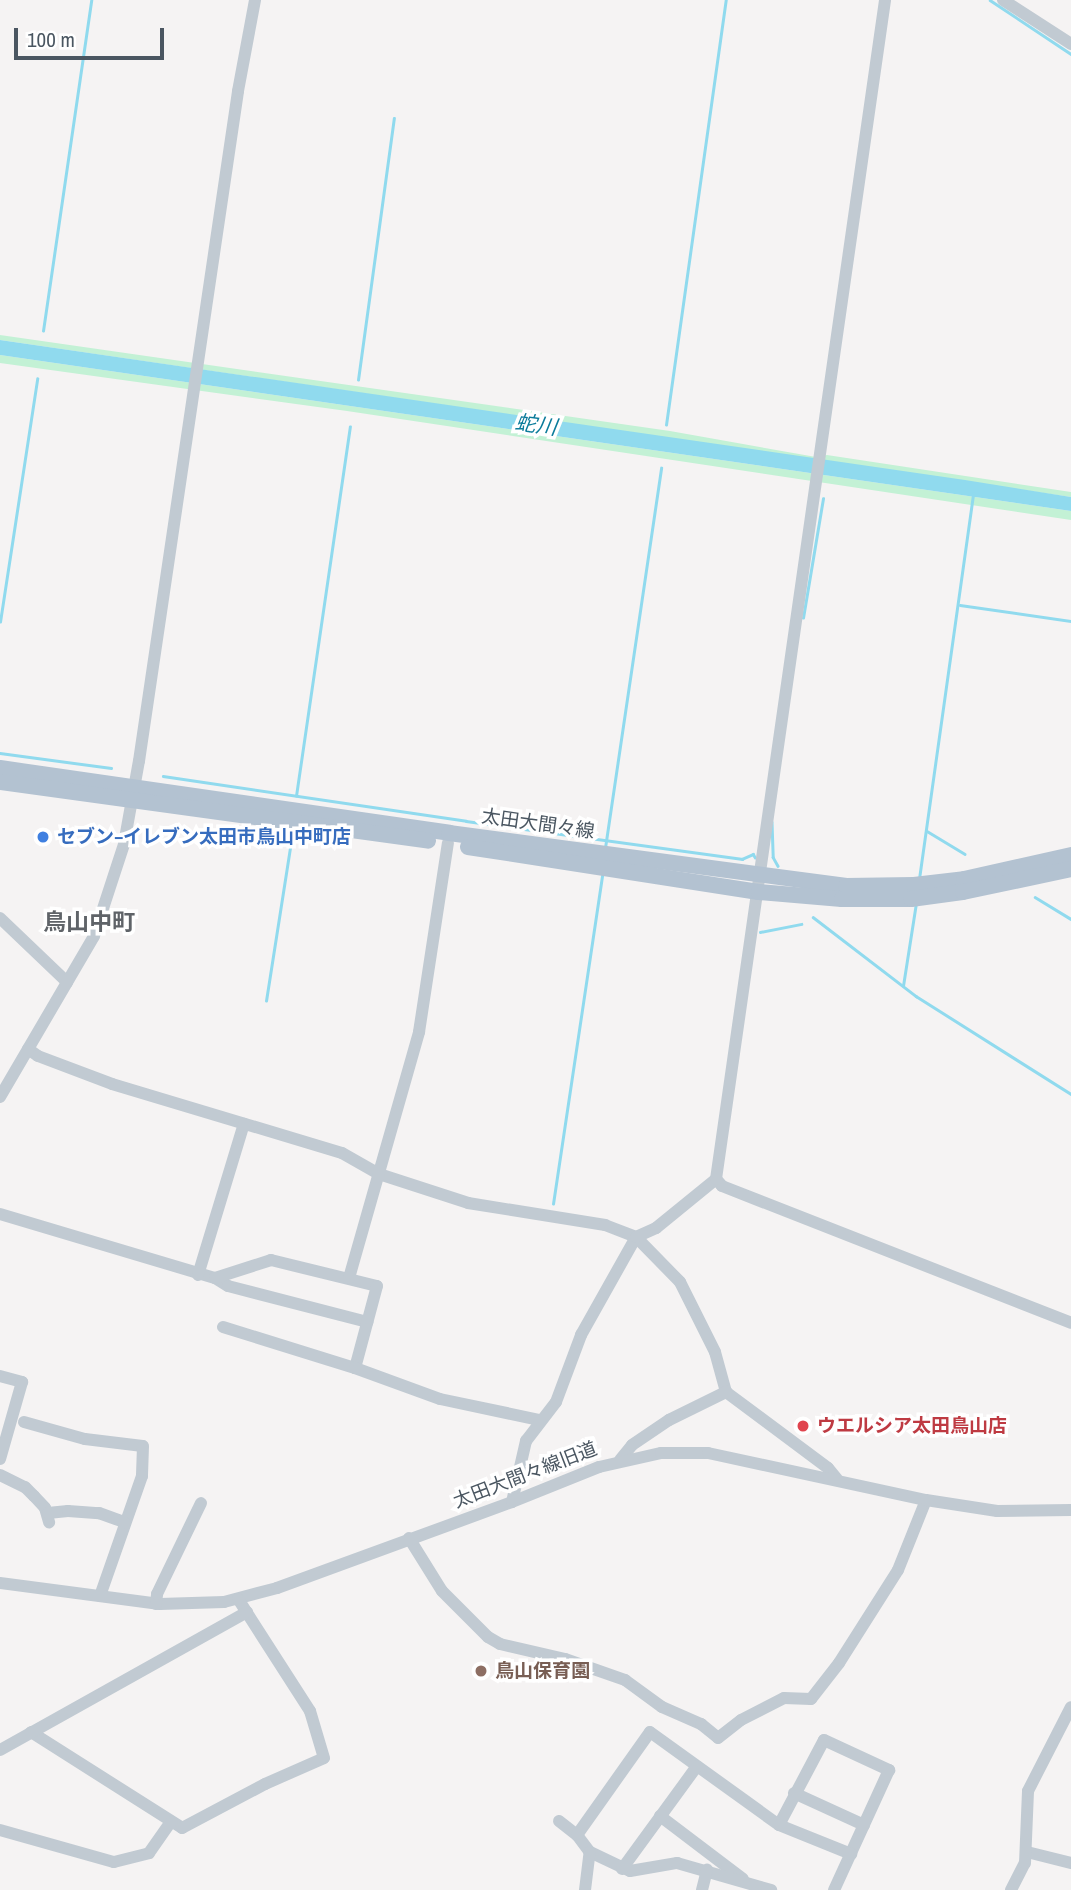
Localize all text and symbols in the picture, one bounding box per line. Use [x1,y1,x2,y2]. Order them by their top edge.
scale bar [18,14,168,58]
text: 100 m [27,25,75,54]
water label: 蛇川 [513,410,559,440]
street label: 太田大間々線 [480,805,596,843]
place label: セブン−イレブン太田市鳥山中町店 [57,826,351,848]
marker: セブン−イレブン太田市鳥山中町店 [35,829,51,845]
district label: 鳥山中町 [43,908,135,936]
place label: ウエルシア太田鳥山店 [817,1415,1007,1437]
marker: ウエルシア太田鳥山店 [795,1418,811,1434]
street label: 太田大間々線旧道 [450,1437,600,1513]
place label: 鳥山保育園 [495,1660,590,1682]
marker: 鳥山保育園 [473,1663,489,1679]

